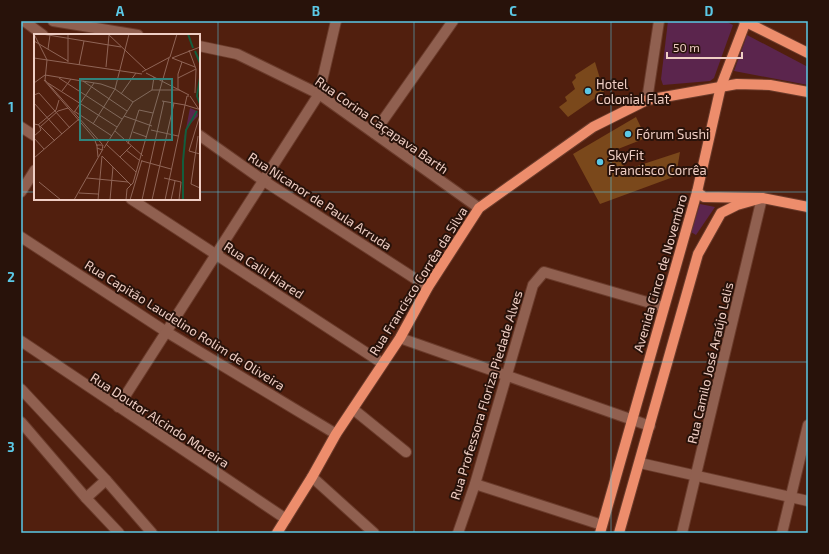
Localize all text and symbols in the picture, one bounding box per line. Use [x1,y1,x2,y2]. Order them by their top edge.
text: A [116,3,125,19]
text: B [312,3,320,19]
text: C [509,3,517,19]
text: D [705,3,714,19]
inset map [34,34,200,200]
scale bar [667,34,742,60]
text: 50 m [673,40,700,54]
street label: Rua Corina Caçapava Barth [312,73,452,178]
place label: Hotel Colonial Flat [596,76,669,107]
marker: Hotel Colonial Flat [583,86,593,96]
text: 1 [8,99,14,115]
place label: Fórum Sushi [636,126,709,142]
marker: Fórum Sushi [623,129,633,139]
place label: SkyFit Francisco Corrêa [608,147,707,178]
street label: Rua Nicanor de Paula Arruda [245,149,395,253]
marker: SkyFit Francisco Corrêa [595,157,605,167]
street label: Avenida Cinco de Novembro [630,192,690,354]
street label: Rua Francisco Corrêa da Silva [366,204,470,358]
street label: Rua Calil Hiared [221,238,307,302]
street label: Rua Capitão Laudelino Rolim de Oliveira [82,256,288,394]
text: 2 [7,269,15,285]
street label: Rua Camilo José Araújo Lelis [684,281,736,445]
street label: Rua Professora Floriza Piedade Alves [446,288,526,502]
street label: Rua Doutor Alcindo Moreira [88,369,232,471]
text: 3 [7,439,15,455]

